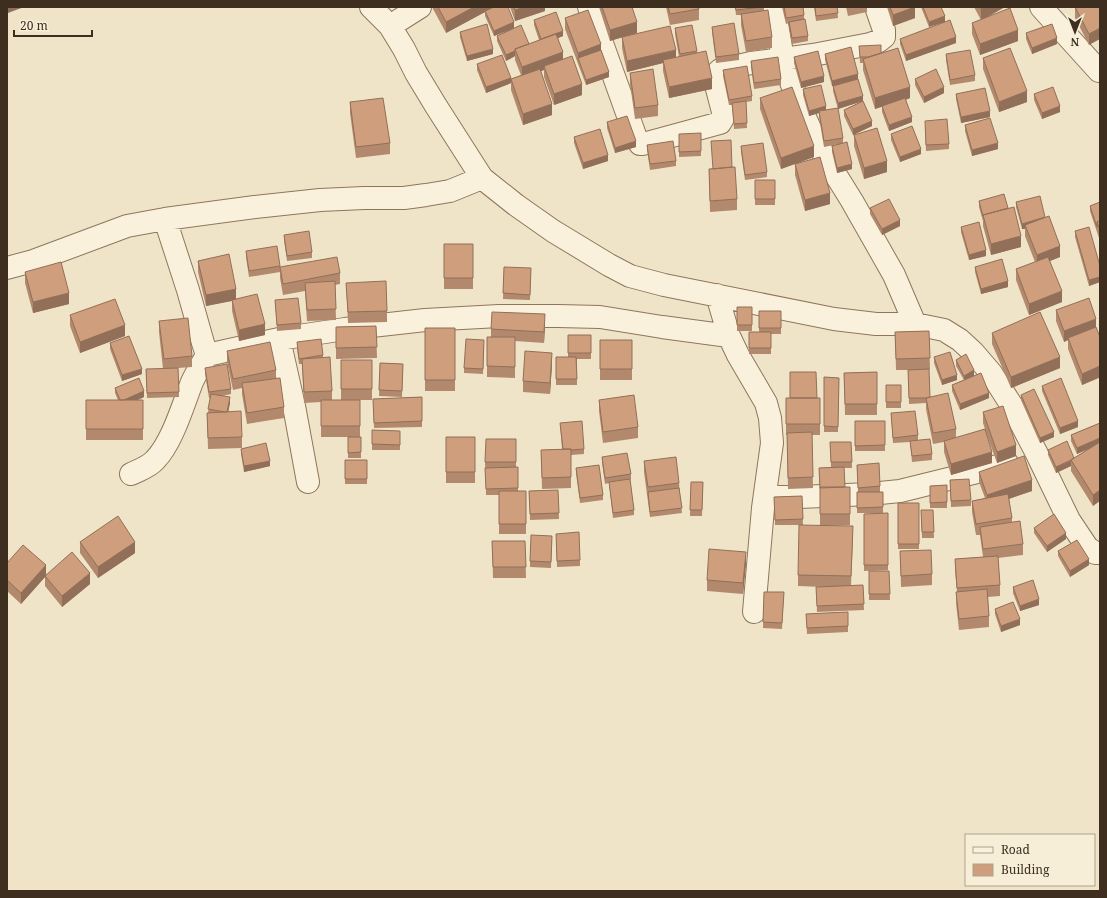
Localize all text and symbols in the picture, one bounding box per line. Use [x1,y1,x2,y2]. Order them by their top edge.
scale bar [14,12,92,38]
north arrow [1055,12,1095,52]
text: 20 m [20,17,48,34]
text: N [1070,35,1079,50]
legend [965,834,1095,886]
text: Road [1001,841,1031,858]
text: Building [1001,861,1050,878]

